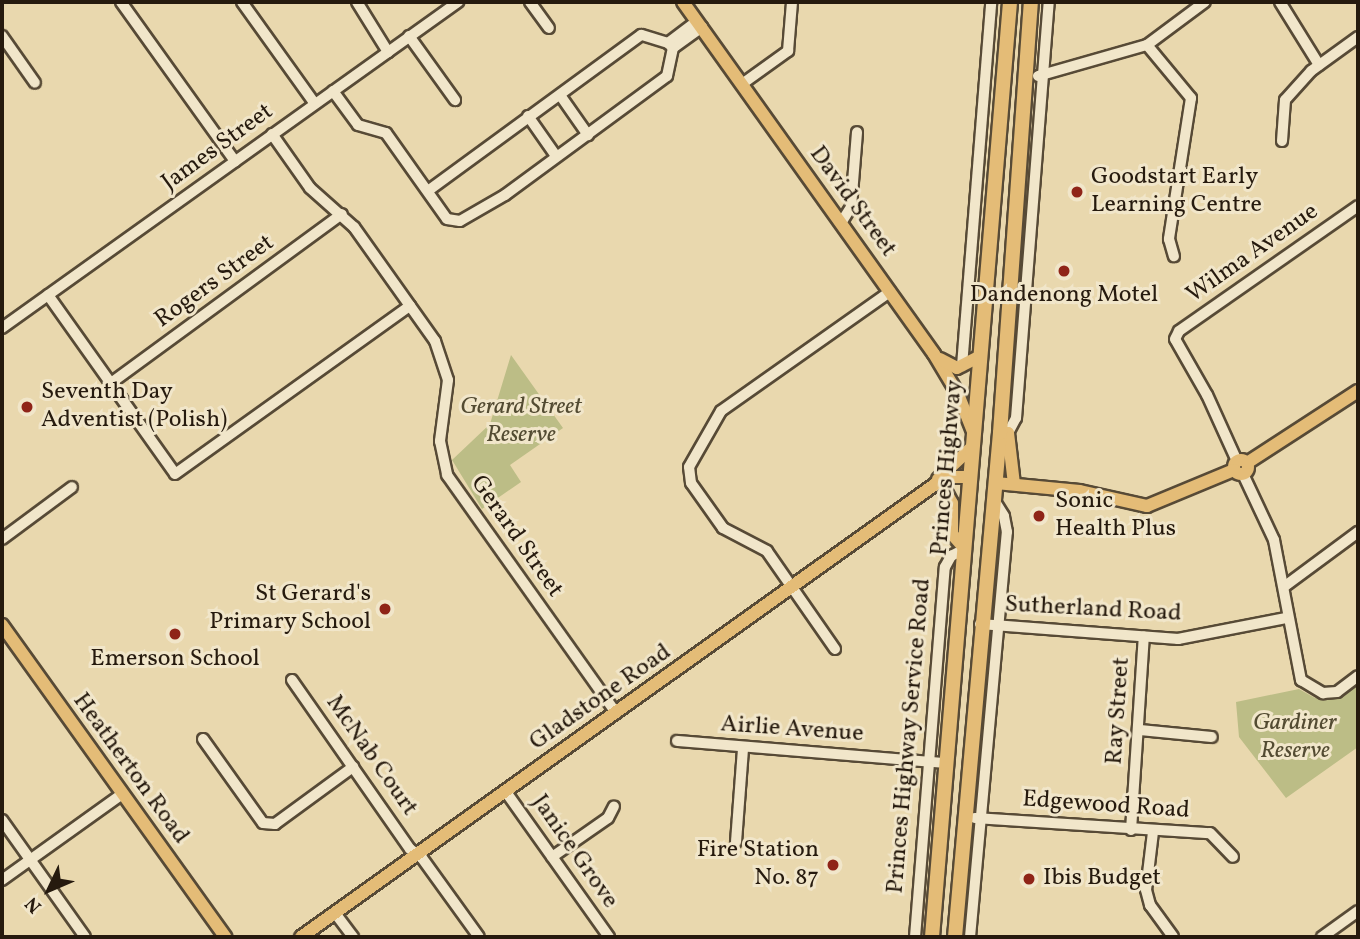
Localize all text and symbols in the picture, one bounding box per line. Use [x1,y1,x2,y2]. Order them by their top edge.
street label: James Street [157,98,279,198]
street label: David Street [802,141,902,263]
place label: Goodstart Early Learning Centre [1091,164,1262,220]
marker: Goodstart Early Learning Centre [1069,184,1085,200]
street label: Wilma Avenue [1182,198,1324,310]
street label: Rogers Street [150,229,280,335]
marker: Dandenong Motel [1056,263,1072,279]
place label: Dandenong Motel [970,282,1158,310]
place label: Seventh Day Adventist (Polish) [41,379,227,435]
street label: Princes Highway [926,379,970,557]
park label: Gerard Street Reserve [460,394,582,450]
marker: Seventh Day Adventist (Polish) [19,399,35,415]
street label: Gerard Street [463,470,569,604]
place label: Sonic Health Plus [1055,488,1176,544]
marker: Sonic Health Plus [1029,506,1049,526]
street label: Princes Highway Service Road [882,577,938,895]
place label: St Gerard's Primary School [209,581,371,637]
street label: Sutherland Road [1004,591,1182,629]
marker: St Gerard's Primary School [377,601,393,617]
marker: Emerson School [167,626,183,642]
street label: Gladstone Road [525,639,677,757]
place label: Emerson School [90,646,260,674]
street label: Ray Street [1101,656,1137,766]
street label: Heatherton Road [66,688,194,850]
street label: McNab Court [319,690,423,822]
park label: Gardiner Reserve [1253,710,1337,766]
street label: Airlie Avenue [720,711,864,749]
street label: Edgewood Road [1021,786,1191,826]
street label: Janice Grove [524,790,624,914]
place label: Fire Station No. 87 [697,837,819,893]
north arrow [14,855,84,925]
marker: Fire Station No. 87 [825,857,841,873]
place label: Ibis Budget [1043,865,1161,893]
marker: Ibis Budget [1021,871,1037,887]
text: N [20,891,48,919]

